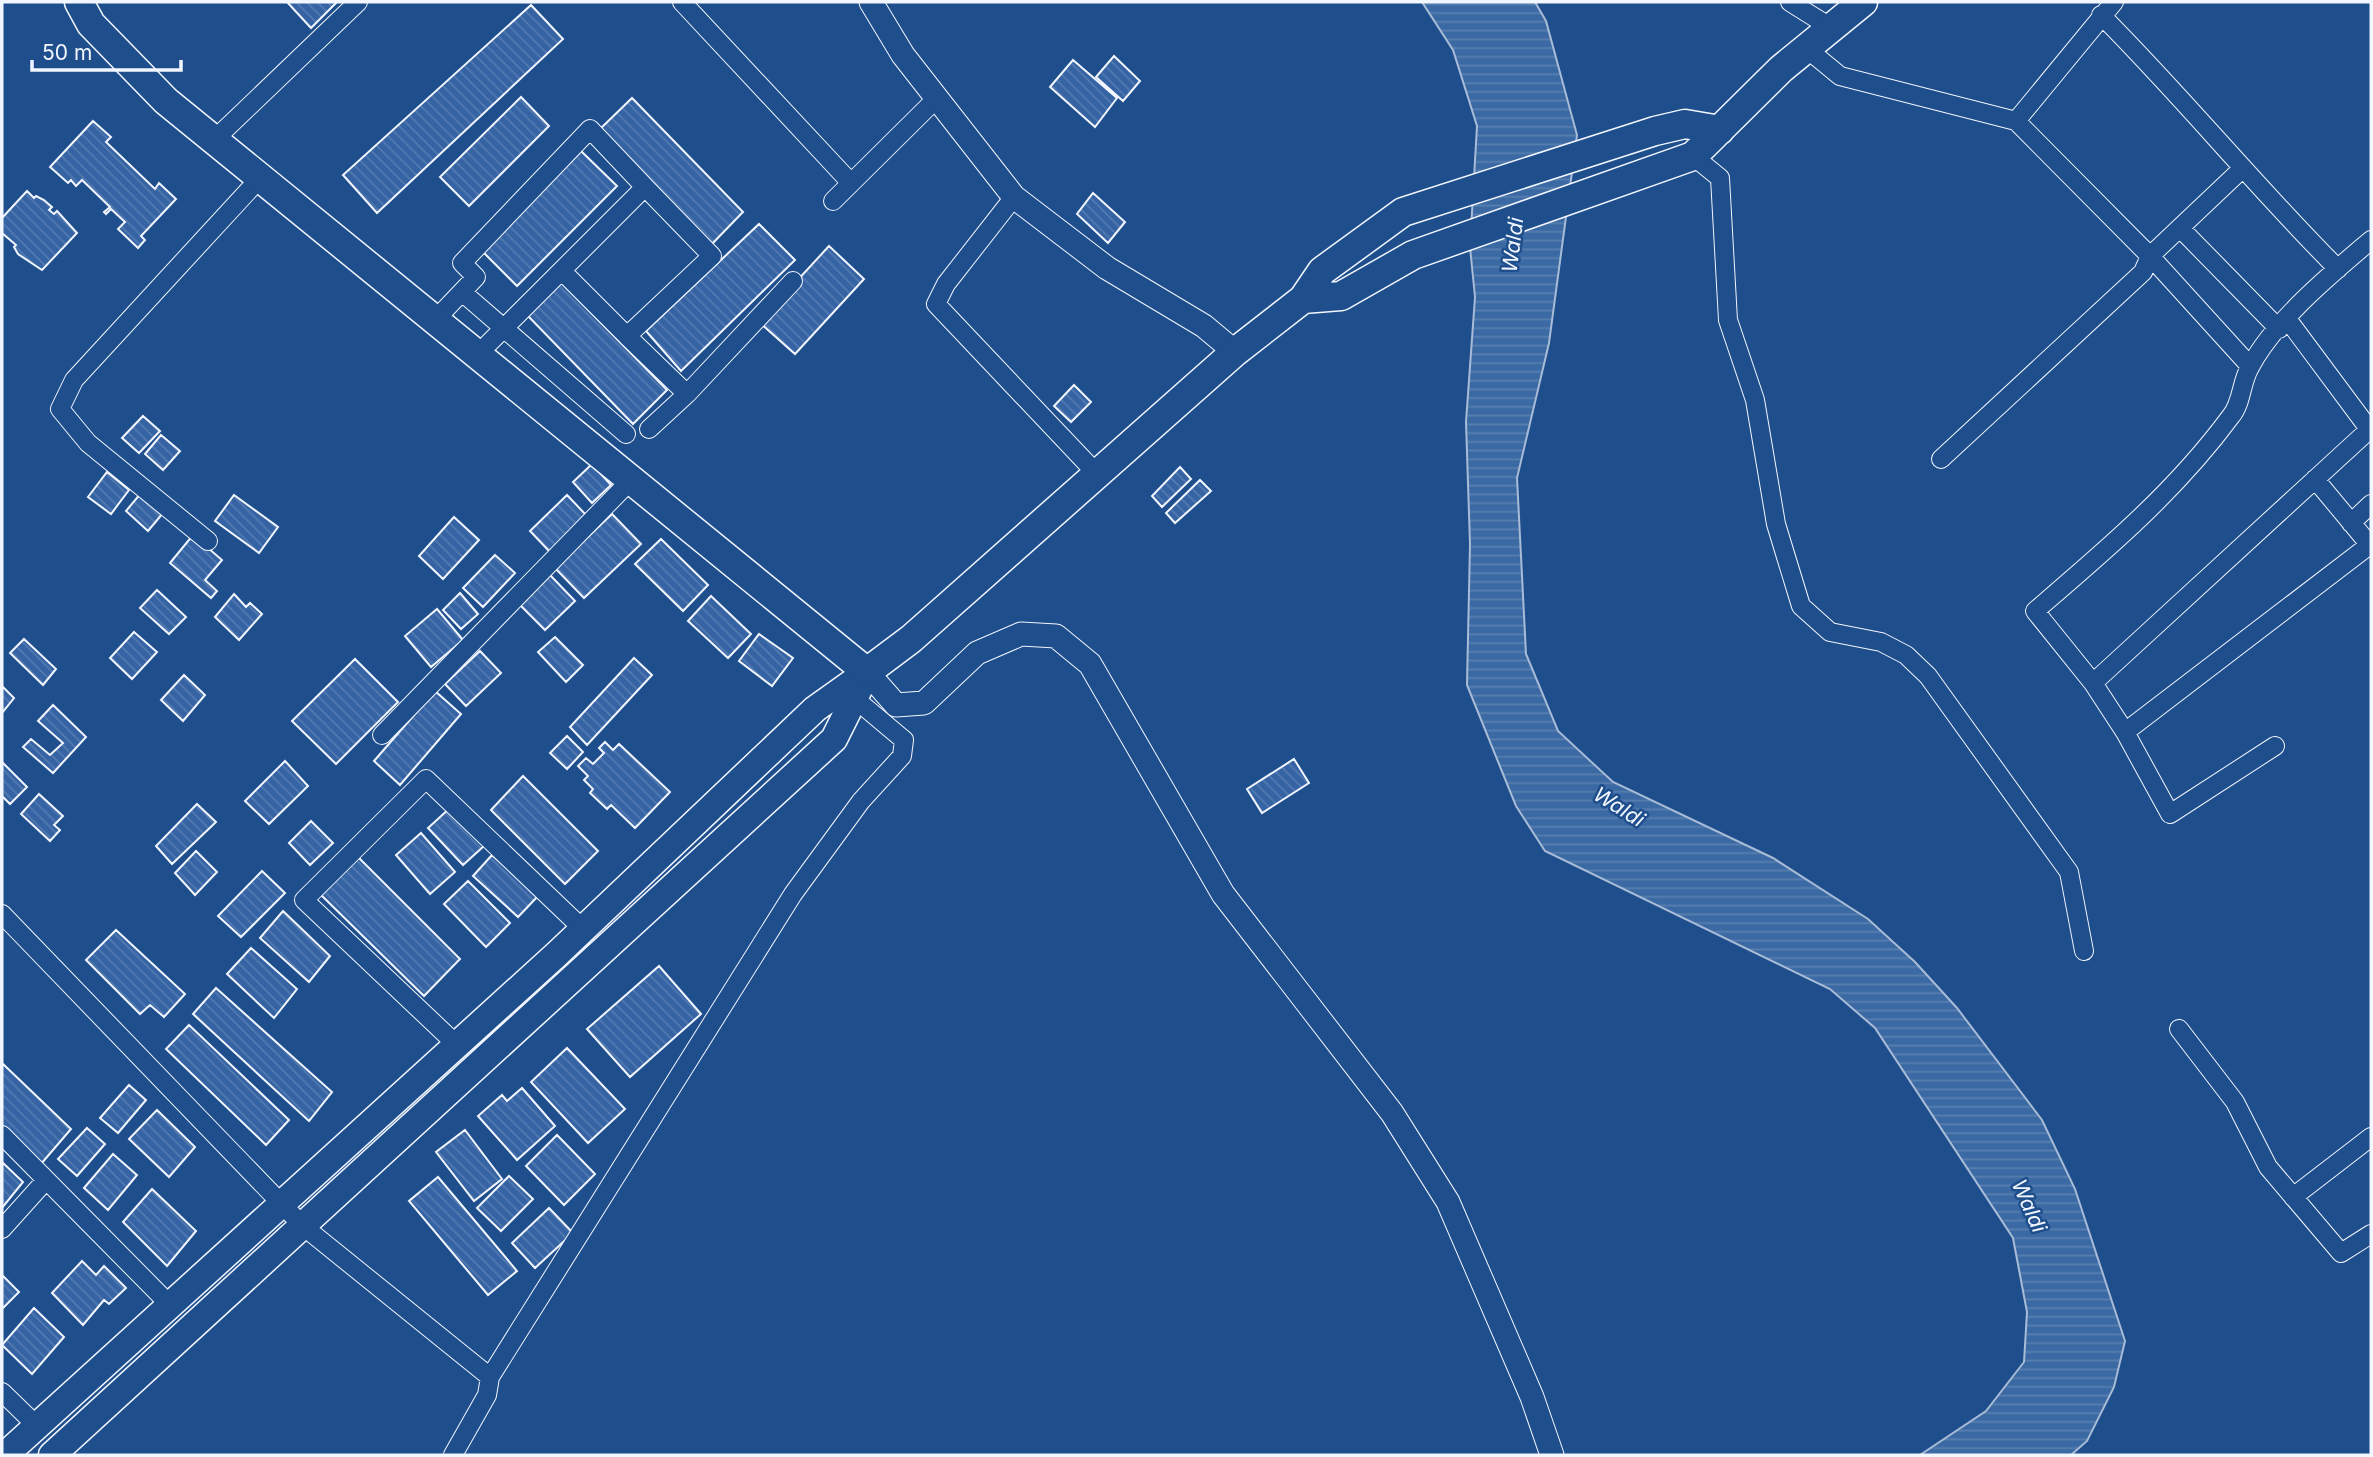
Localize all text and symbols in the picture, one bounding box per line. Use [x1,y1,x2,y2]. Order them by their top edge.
scale bar [32,28,180,72]
text: 50 m [42,40,92,65]
water label: Waldi [1497,215,1528,274]
water label: Waldi [1589,781,1650,832]
water label: Waldi [2007,1175,2053,1237]

